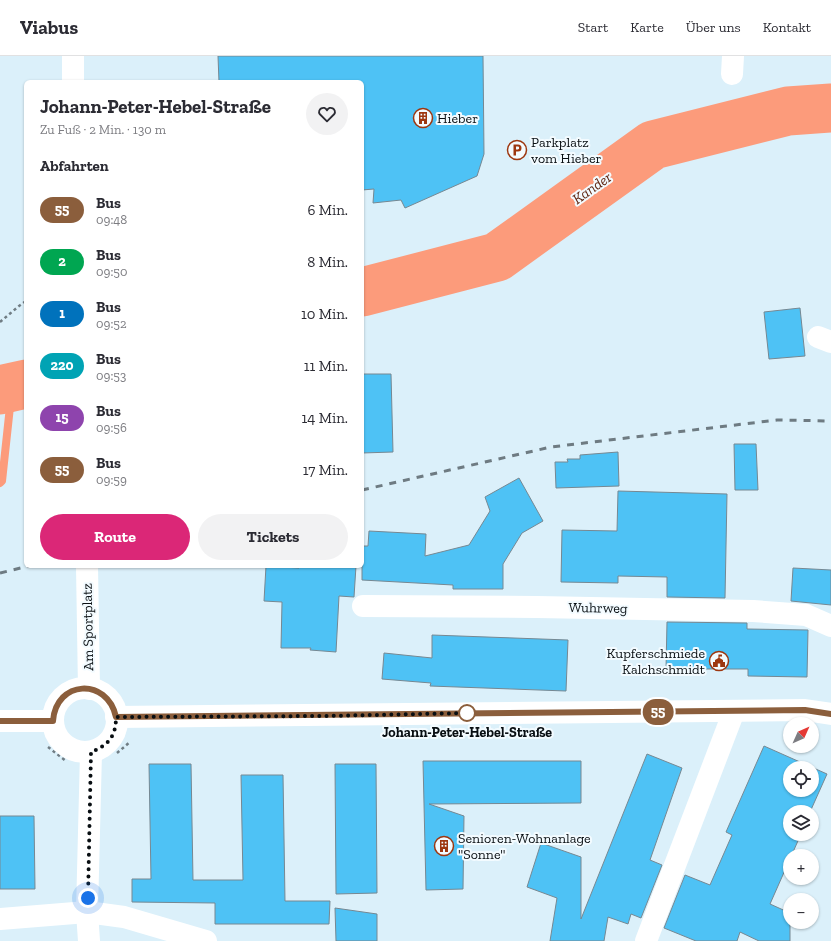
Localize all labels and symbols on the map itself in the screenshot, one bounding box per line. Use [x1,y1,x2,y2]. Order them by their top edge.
building icon: Hieber [412,107,434,129]
place label: Hieber [437,110,478,127]
place label: Parkplatz vom Hieber [531,134,601,167]
parking icon: Parkplatz vom Hieber [506,139,528,161]
water label: Kander [569,168,616,208]
street label: Am Sportplatz [79,583,97,671]
street label: Wuhrweg [568,599,628,617]
place label: Kupferschmiede Kalchschmidt [606,645,706,678]
public building icon: Kupferschmiede Kalchschmidt [708,650,730,672]
line badge: 55 [640,699,676,725]
marker: Johann-Peter-Hebel-Straße [458,704,476,722]
north arrow [783,717,819,753]
place label: Johann-Peter-Hebel-Straße [382,724,552,741]
place label: Senioren-Wohnanlage "Sonne" [458,830,591,863]
building icon: Senioren-Wohnanlage "Sonne" [433,835,455,857]
your location [78,888,98,908]

